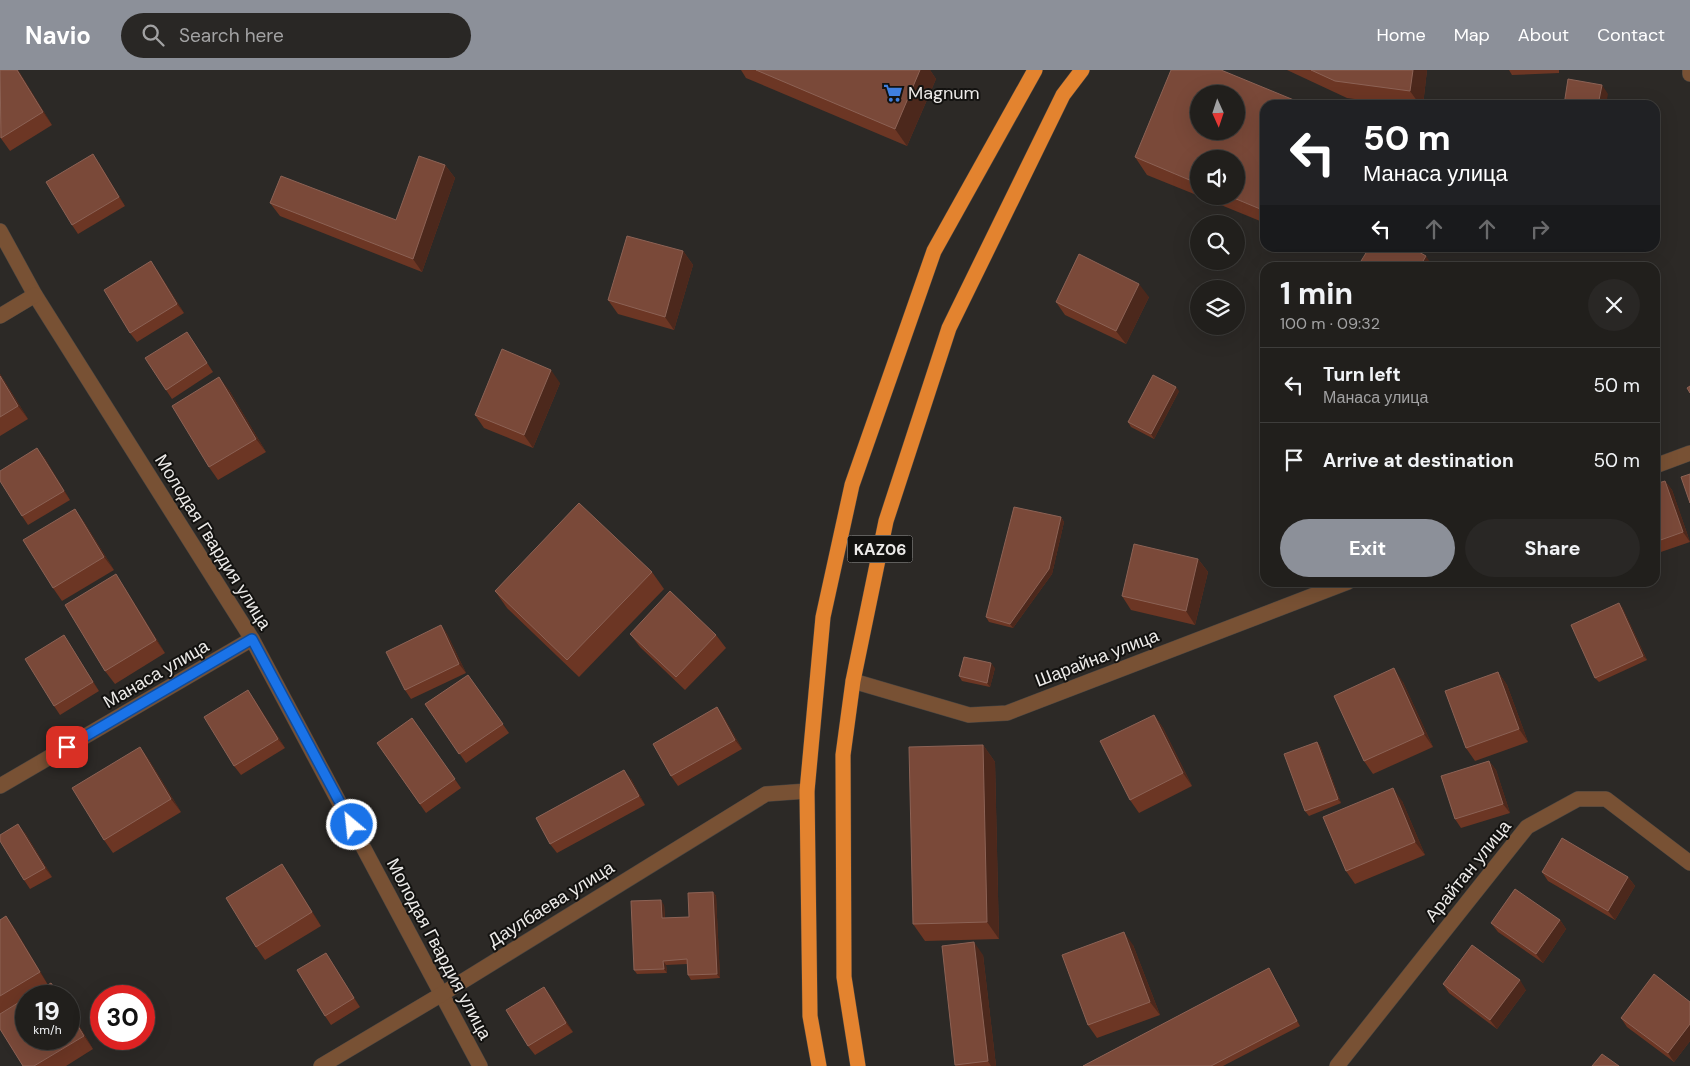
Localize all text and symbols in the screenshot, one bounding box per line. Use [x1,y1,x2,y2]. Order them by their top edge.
search box [121,13,471,58]
text: Navio [25,20,91,51]
icon: search [139,21,167,49]
text: Search here [179,23,284,48]
text: Home [1376,23,1426,47]
text: Map [1454,23,1490,47]
text: About [1518,23,1569,47]
text: Contact [1597,23,1665,47]
place label: Magnum [908,81,980,105]
supermarket icon: Magnum [882,82,904,104]
north arrow [1190,85,1245,140]
map controls [1190,85,1245,335]
text: 50 m [1363,115,1451,161]
icon: left [1280,120,1345,185]
button: sound [1190,150,1245,205]
text: Манаса улица [1363,159,1508,188]
button: search [1190,215,1245,270]
icon: left [1367,215,1395,243]
icon: ahead [1420,215,1448,243]
icon: ahead [1473,215,1501,243]
icon: right [1526,215,1554,243]
text: 1 min [1280,274,1353,313]
button: close [1588,279,1640,331]
button: layers [1190,280,1245,335]
text: 100 m · 09:32 [1280,313,1380,334]
text: Turn left [1323,362,1401,387]
icon: left [1280,371,1308,399]
text: 50 m [1593,373,1640,398]
text: Манаса улица [1323,387,1428,408]
icon: arrive [1280,446,1308,474]
text: Arrive at destination [1323,448,1514,473]
text: 50 m [1593,448,1640,473]
street label: Молодая Гвардия улица [149,450,277,635]
button: Exit [1280,519,1455,577]
button: Share [1465,519,1640,577]
road number: KАZ06 [848,536,912,562]
street label: Шарайна улица [1032,623,1163,693]
street label: Манаса улица [99,634,214,714]
pin [46,726,88,768]
icon: arrive [53,733,81,761]
position arrow [325,798,377,850]
street label: Арайтан улица [1420,814,1517,927]
street label: Молодая Гвардия улица [381,854,498,1045]
street label: Даулбаева улица [483,855,620,953]
speed limit sign: 30 [90,985,155,1050]
text: 19 [35,995,60,1028]
text: km/h [33,1022,62,1038]

